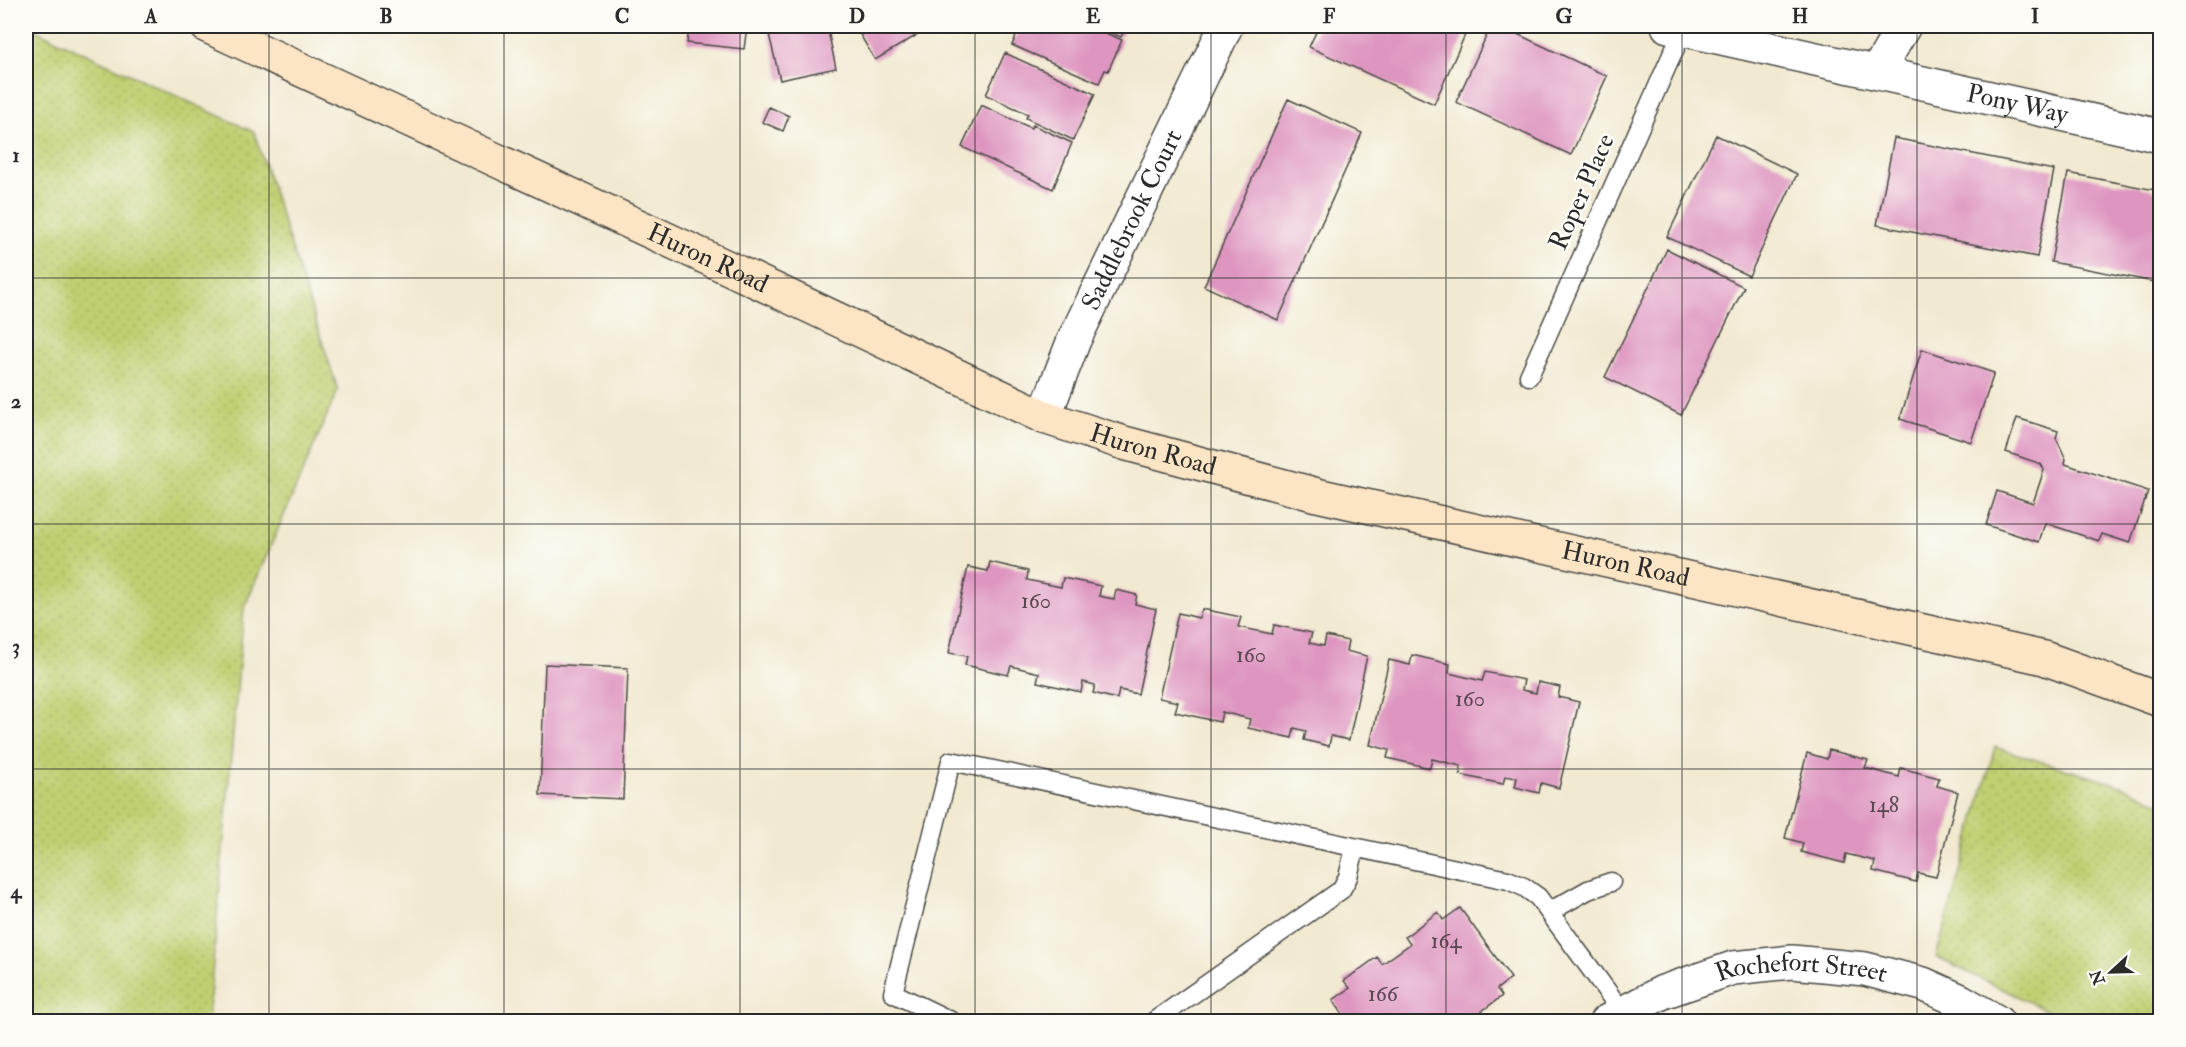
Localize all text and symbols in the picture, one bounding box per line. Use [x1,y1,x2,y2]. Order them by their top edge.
text: A [144,4,158,29]
text: B [379,4,393,29]
text: C [615,4,629,29]
text: D [849,4,865,29]
text: E [1086,4,1101,29]
text: F [1323,4,1336,29]
text: G [1556,4,1573,29]
text: H [1792,4,1808,29]
text: I [2031,4,2039,29]
street label: Pony Way [1964,77,2072,131]
street label: Saddlebrook Court [1075,125,1189,315]
street label: Roper Place [1542,129,1623,256]
text: 1 [12,143,20,168]
street label: Huron Road [642,216,774,300]
text: 2 [11,389,21,414]
street label: Huron Road [1086,417,1220,483]
street label: Huron Road [1559,534,1693,594]
house number: 160 [1021,587,1051,615]
text: 3 [12,634,20,659]
house number: 160 [1236,641,1266,669]
house number: 160 [1455,685,1485,713]
house number: 148 [1869,791,1899,819]
text: 4 [10,879,23,904]
house number: 164 [1431,927,1462,955]
north arrow [2081,942,2141,1002]
street label: Rochefort Street [1711,946,1891,990]
text: N [2086,966,2110,989]
house number: 166 [1368,980,1400,1008]

